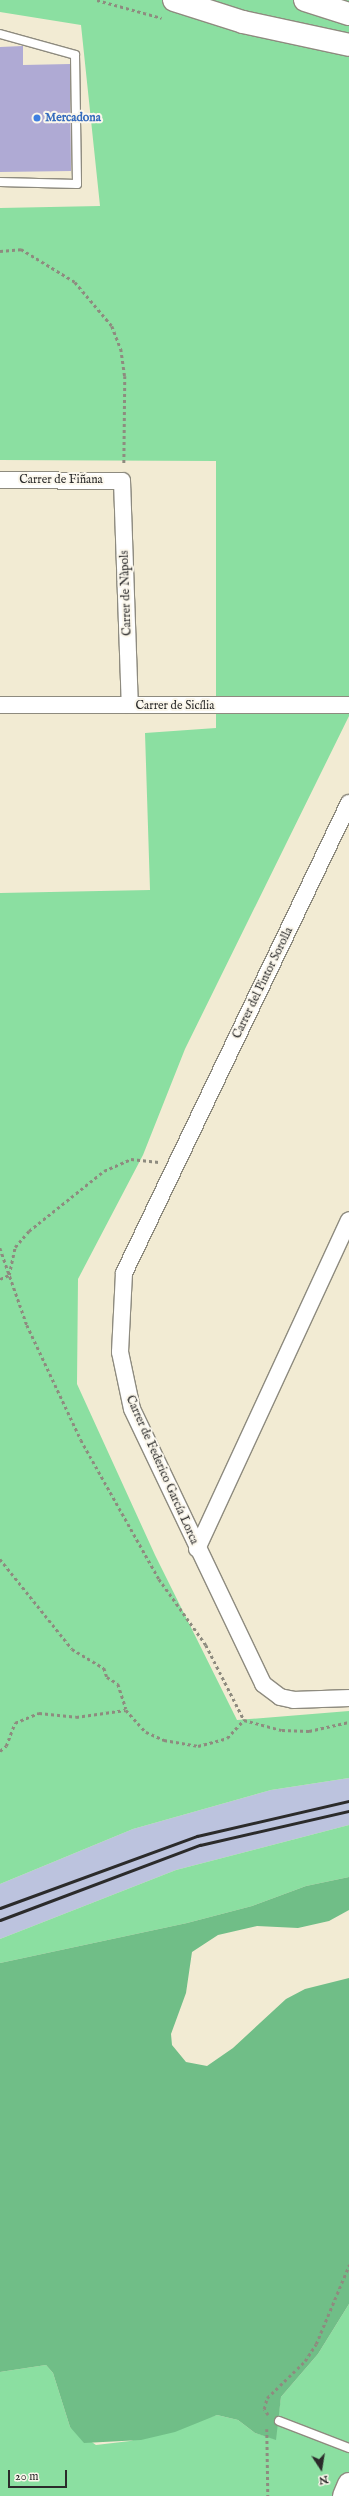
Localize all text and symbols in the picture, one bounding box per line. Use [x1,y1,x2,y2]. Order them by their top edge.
place label: Mercadona [45,111,101,125]
marker: Mercadona [32,113,42,123]
street label: Carrer de Fiñana [19,473,103,487]
street label: Carrer de Nàpols [117,550,135,636]
street label: Carrer de Sicília [136,699,214,713]
street label: Carrer del Pintor Sorolla [230,925,296,1041]
street label: Carrer de Federico García Lorca [123,1393,201,1547]
north arrow [301,2448,341,2488]
scale bar [10,2462,69,2488]
text: 20 m [15,2469,38,2484]
text: N [317,2472,330,2488]

